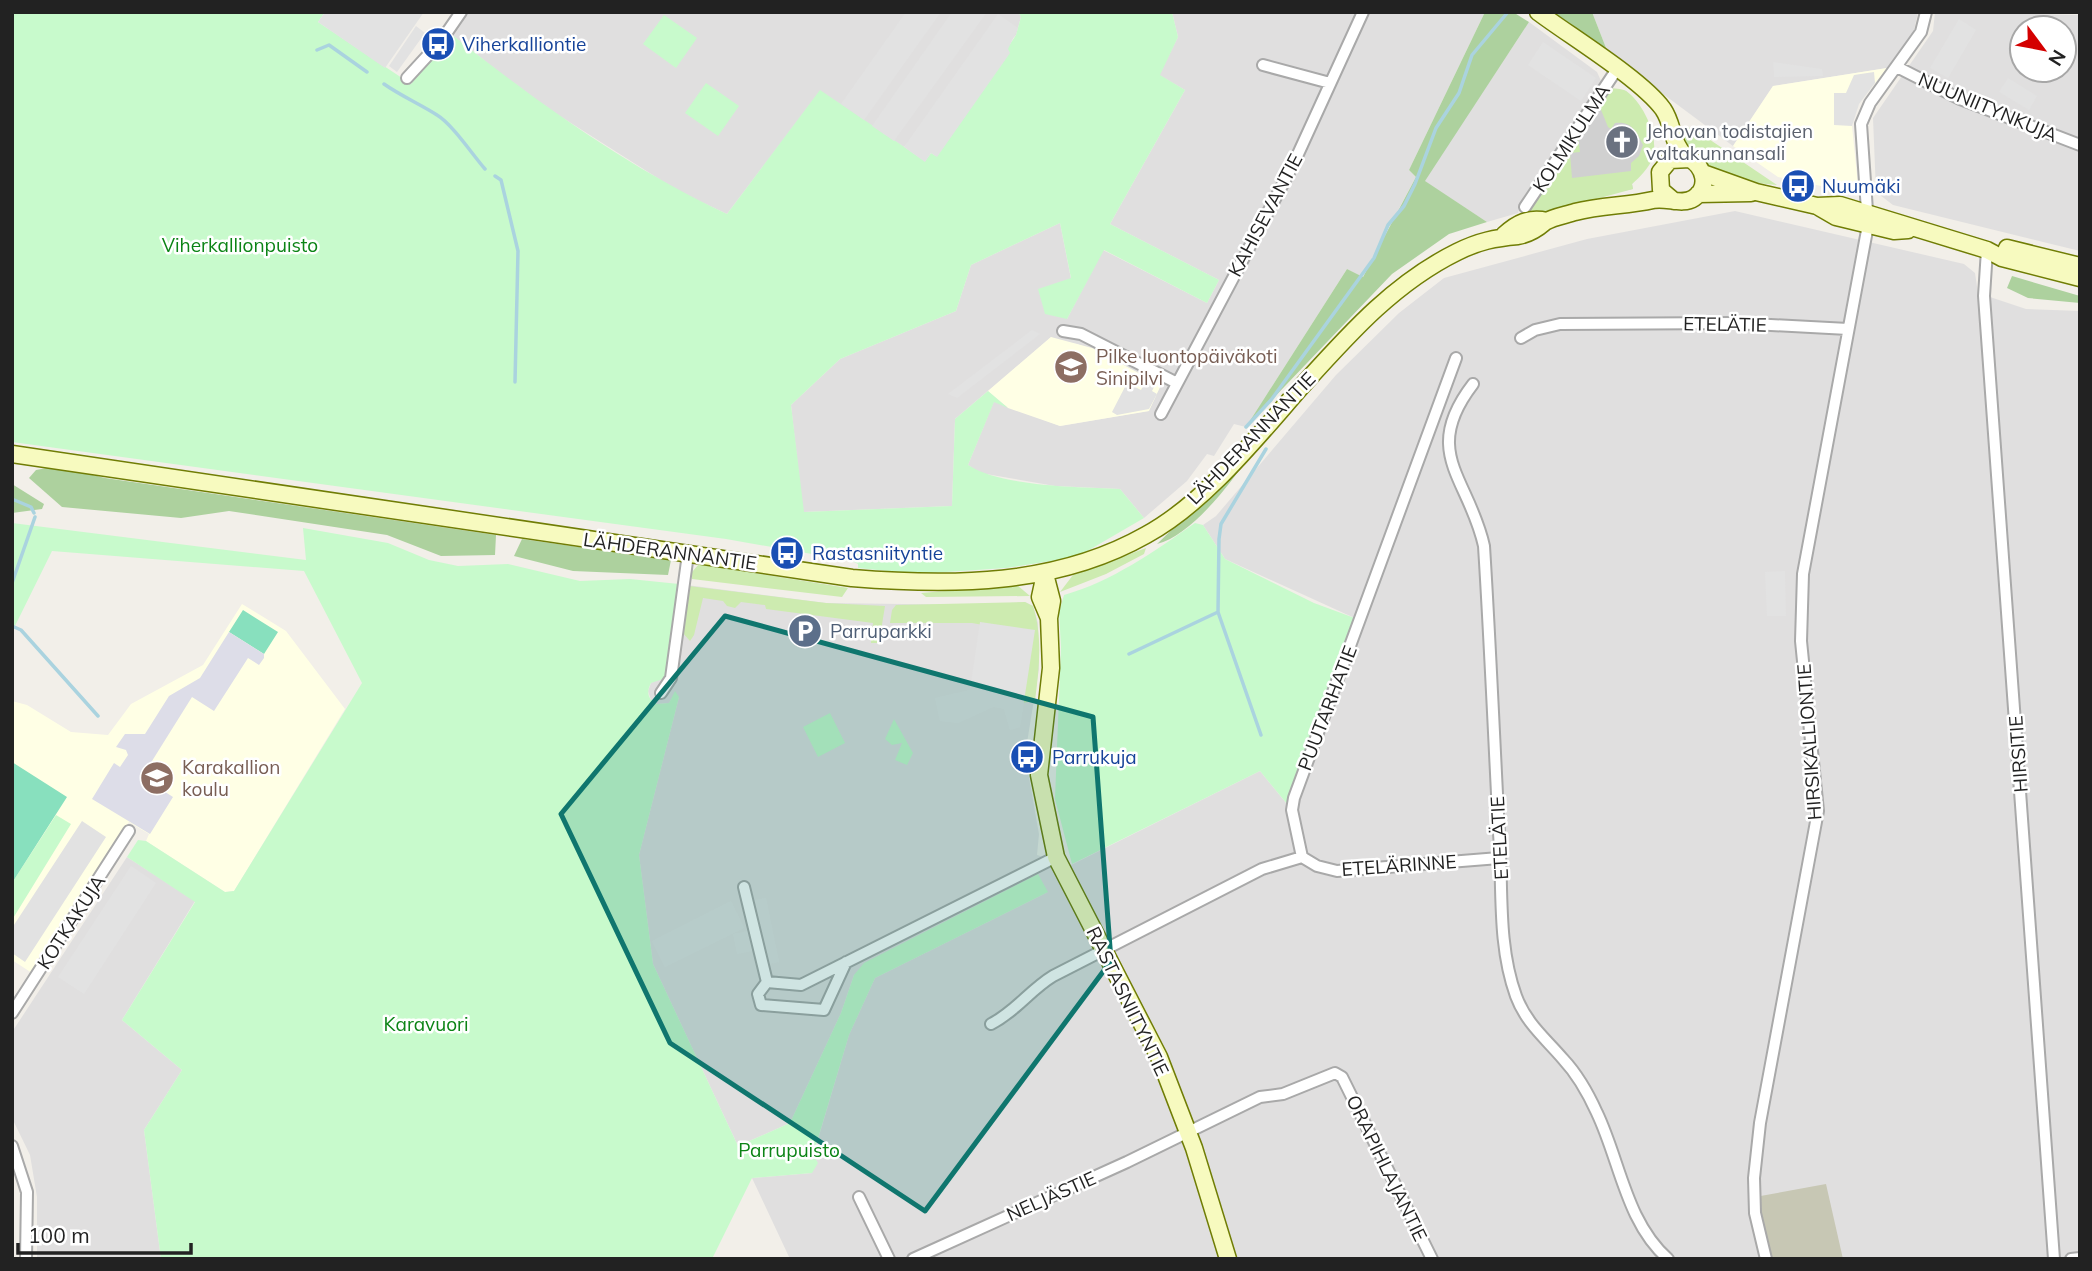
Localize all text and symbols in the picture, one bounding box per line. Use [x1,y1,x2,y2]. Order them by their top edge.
north arrow [2008,14,2078,84]
bus stop icon: Viherkalliontie [419,25,457,63]
place label: Viherkalliontie [462,32,586,56]
text: N [2043,46,2071,70]
street label: NUUNIITYNKUJA [1915,67,2061,147]
street label: KOLMIKULMA [1527,79,1615,197]
place label: Jehovan todistajien valtakunnansali [1646,119,1813,165]
church icon: Jehovan todistajien valtakunnansali [1603,123,1641,161]
street label: KAHISEVANTIE [1223,149,1307,281]
bus stop icon: Nuumäki [1779,167,1817,205]
place label: Nuumäki [1822,174,1901,198]
park label: Viherkallionpuisto [162,233,318,257]
street label: ETELÄTIE [1683,311,1767,337]
place label: Pilke luontopäiväkoti Sinipilvi [1096,344,1277,390]
school or university icon: Pilke luontopäiväkoti Sinipilvi [1052,348,1090,386]
street label: LÄHDERANNANTIE [1182,367,1320,509]
street label: LÄHDERANNANTIE [582,527,758,575]
bus stop icon: Rastasniityntie [768,534,806,572]
place label: Rastasniityntie [812,541,943,565]
parking icon: Parruparkki [786,612,824,650]
place label: Parruparkki [830,619,932,643]
street label: PUUTARHATIE [1292,642,1362,774]
street label: HIRSIKALLIONTIE [1792,663,1826,821]
street label: HIRSITIE [2003,715,2033,793]
bus stop icon: Parrukuja [1008,738,1046,776]
place label: Parrukuja [1052,745,1137,769]
place label: Karakallion koulu [182,755,280,801]
school or university icon: Karakallion koulu [138,759,176,797]
street label: ETELÄTIE [1485,796,1513,880]
street label: ETELÄRINNE [1341,849,1457,881]
street label: KOTKAKUJA [32,870,110,974]
street label: RASTASNIITYNTIE [1081,922,1175,1080]
park label: Karavuori [384,1012,468,1036]
street label: ORAPIHLAJANTIE [1341,1091,1433,1245]
park label: Parrupuisto [738,1138,840,1162]
street label: NELJÄSTIE [1002,1166,1100,1226]
scale bar [18,1212,191,1256]
text: 100 m [28,1222,90,1248]

